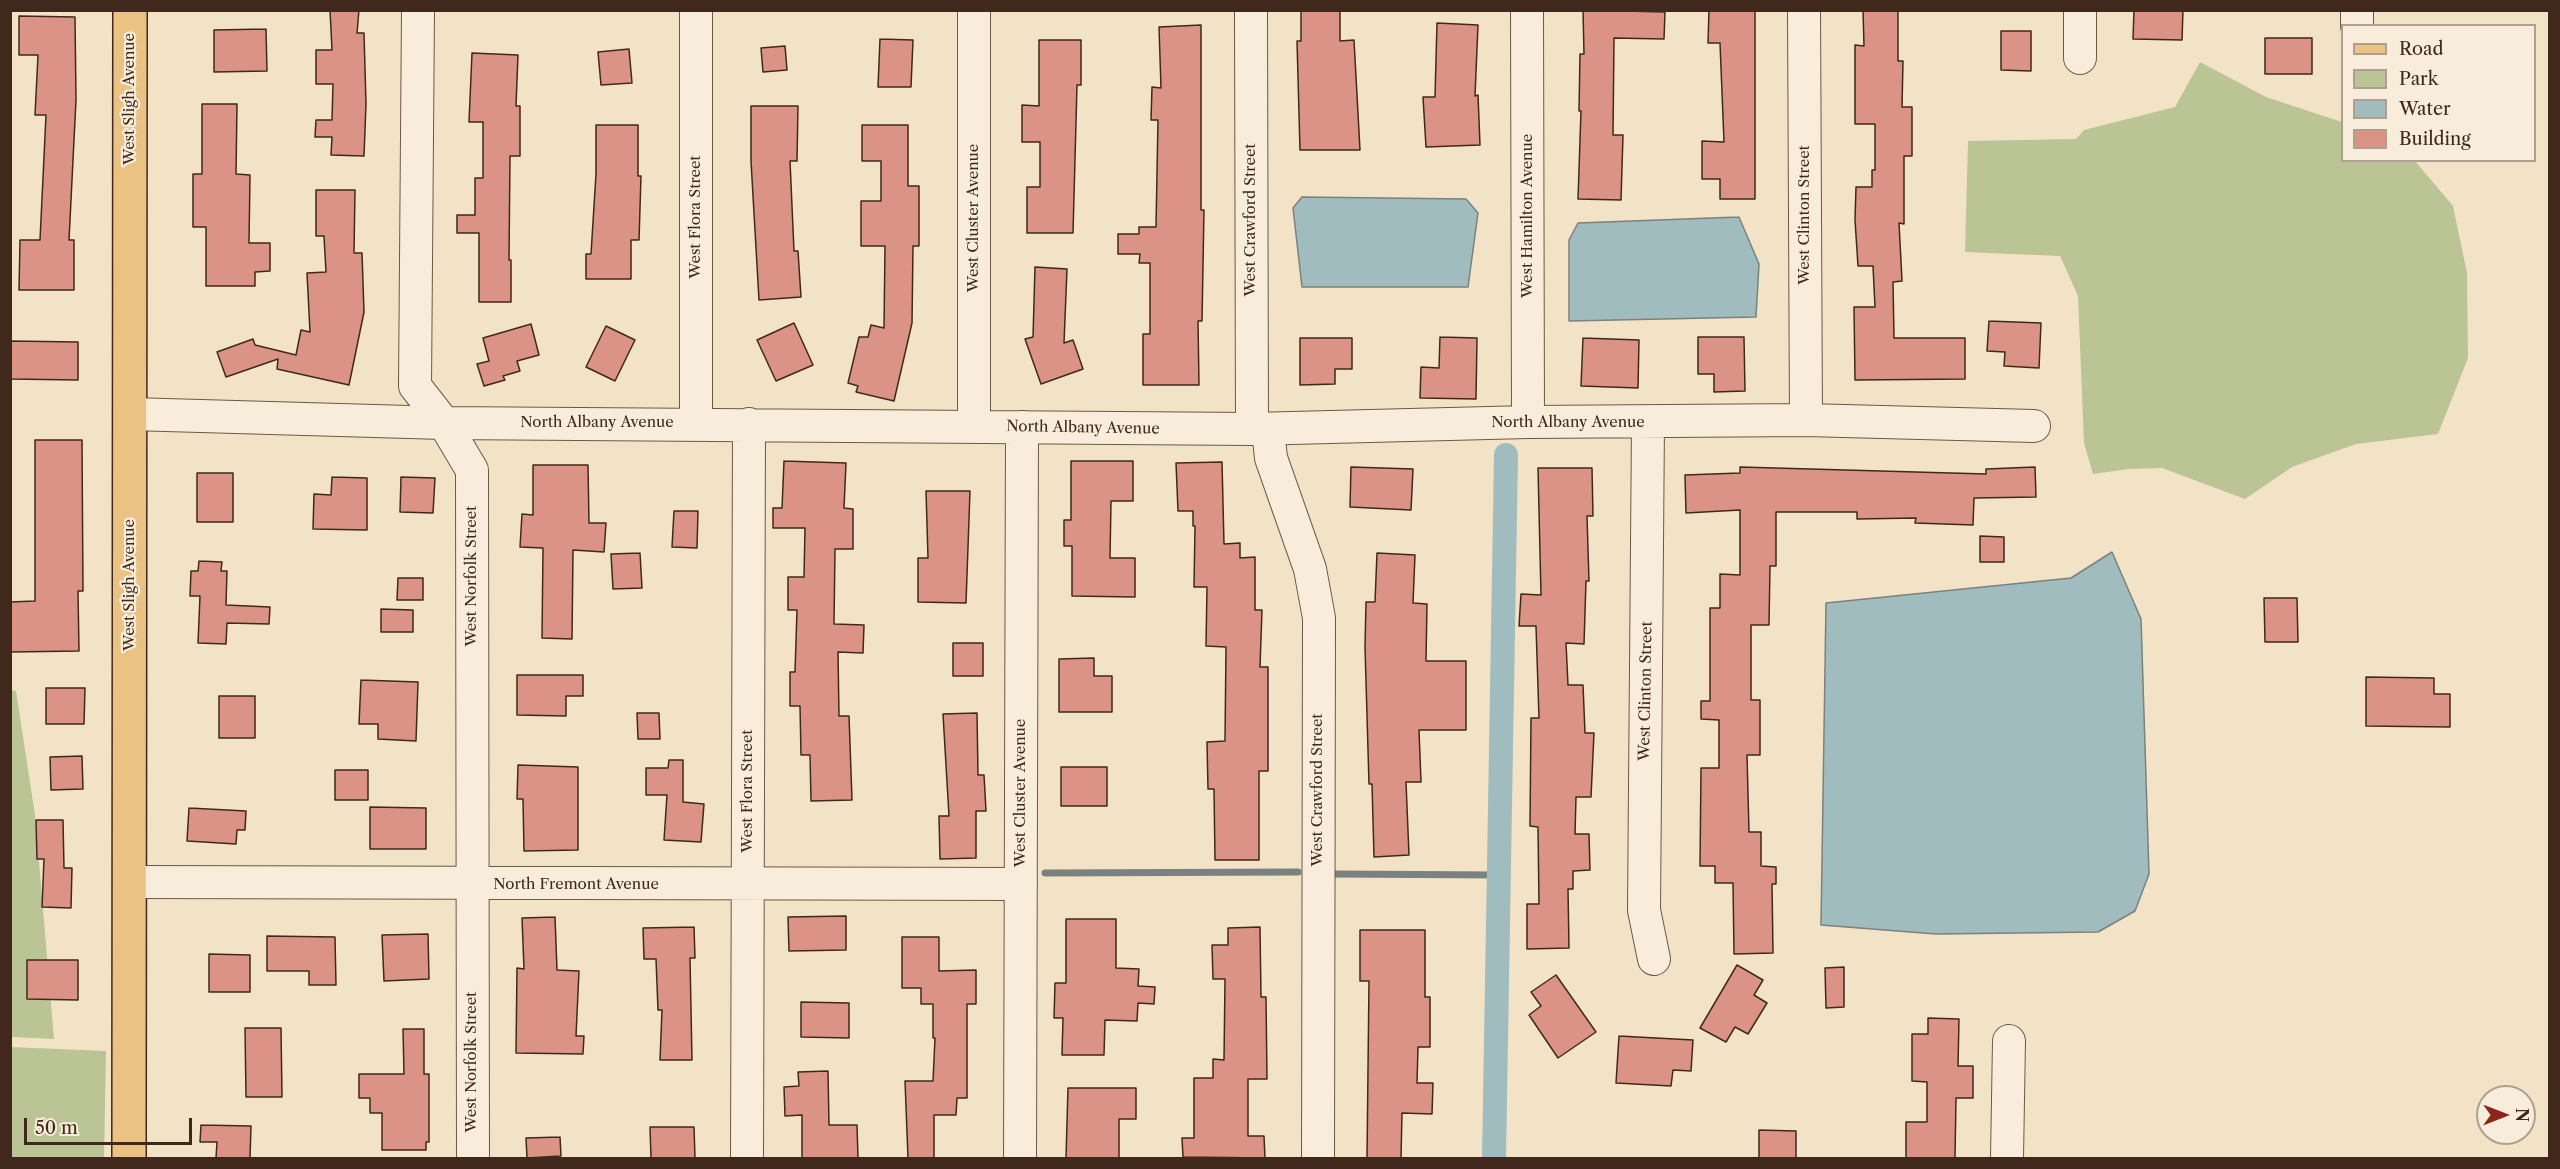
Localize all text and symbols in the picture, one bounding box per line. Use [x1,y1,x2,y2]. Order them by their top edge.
legend [2341,24,2536,162]
street label: West Sligh Avenue [121,33,139,165]
text: Road [2399,38,2444,60]
text: Park [2399,68,2438,90]
text: Water [2399,98,2451,120]
text: Building [2399,128,2471,150]
street label: West Hamilton Avenue [1519,134,1537,298]
street label: West Crawford Street [1242,143,1260,297]
street label: West Cluster Avenue [965,144,983,292]
street label: West Clinton Street [1796,145,1814,285]
street label: West Flora Street [687,155,705,279]
street label: North Albany Avenue [520,414,674,432]
street label: North Albany Avenue [1491,414,1645,432]
street label: North Albany Avenue [1006,418,1160,438]
street label: West Norfolk Street [463,506,481,646]
street label: West Sligh Avenue [121,519,139,651]
street label: West Clinton Street [1636,621,1656,761]
street label: West Crawford Street [1309,713,1327,867]
street label: West Cluster Avenue [1012,719,1030,867]
street label: West Flora Street [739,729,757,853]
street label: North Fremont Avenue [493,876,659,894]
street label: West Norfolk Street [463,992,481,1132]
north arrow [2476,1085,2536,1145]
scale bar [27,1106,195,1144]
text: N [2512,1108,2532,1122]
text: 50 m [35,1117,78,1139]

